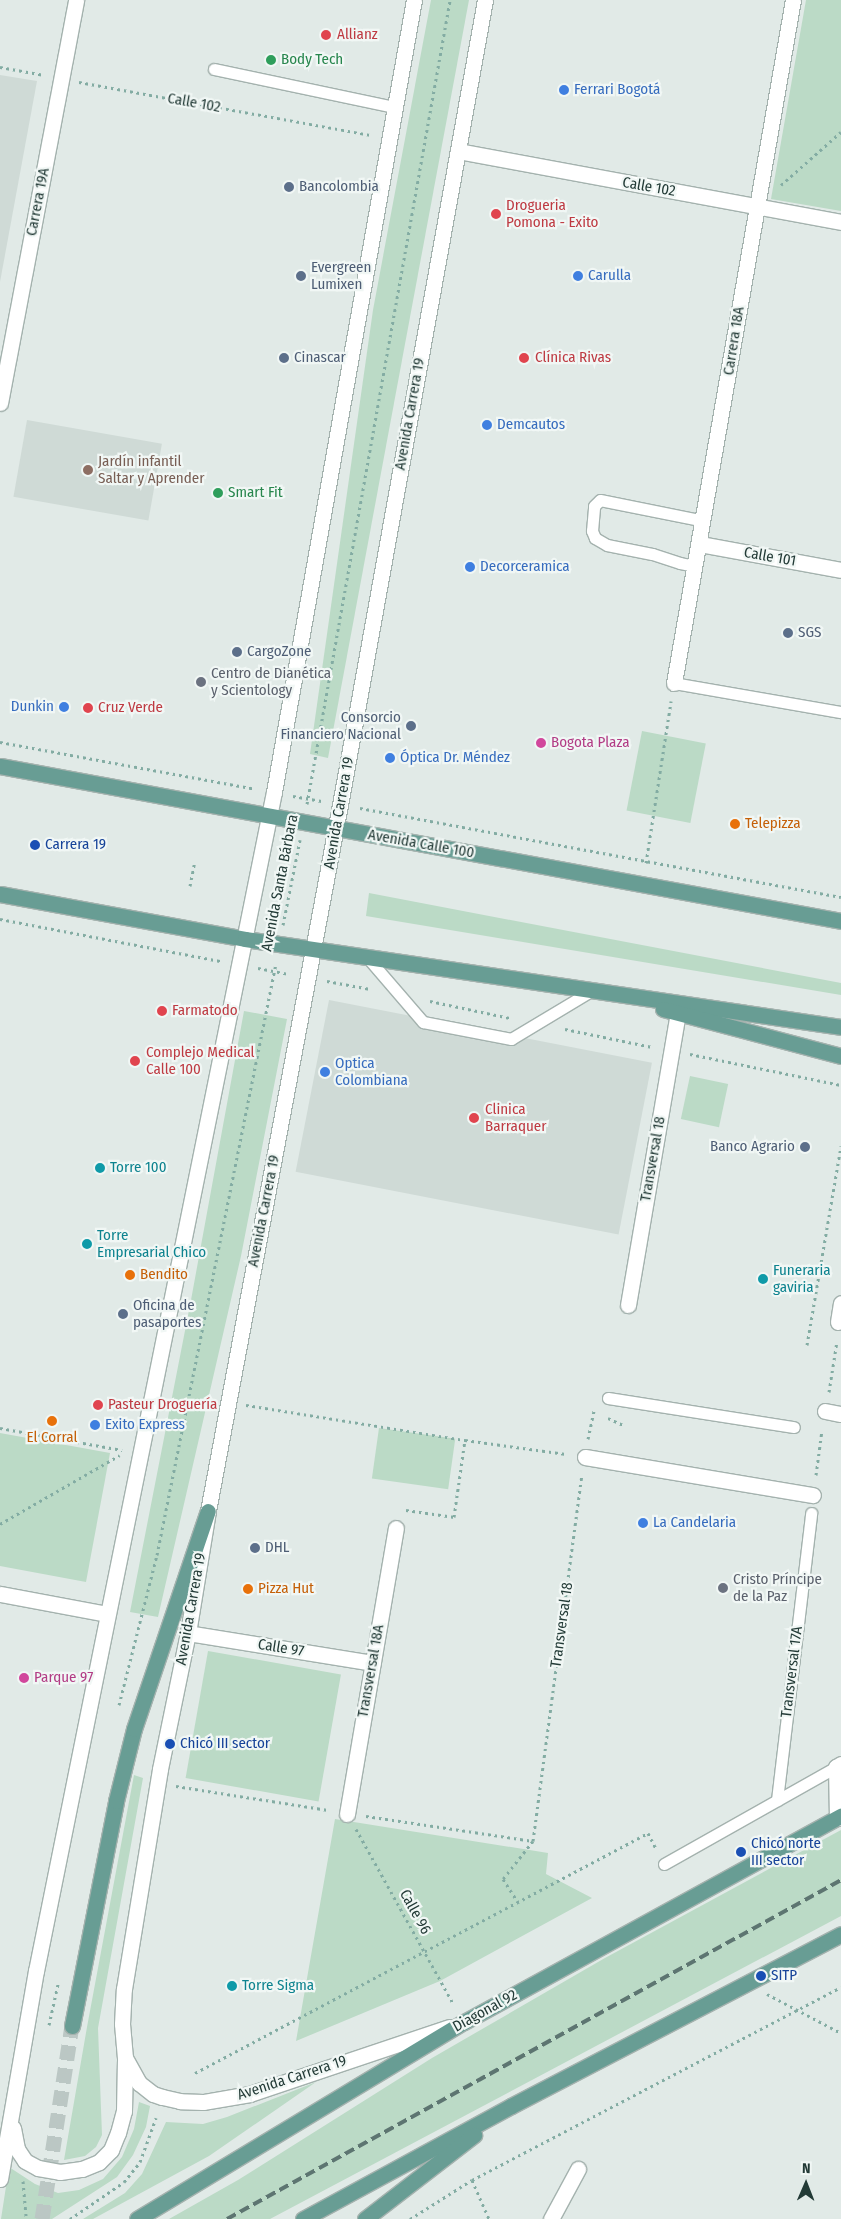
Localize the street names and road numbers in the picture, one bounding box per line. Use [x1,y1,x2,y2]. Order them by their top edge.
street label: Calle 102 [166,89,222,117]
street label: Carrera 19A [23,167,53,237]
street label: Calle 102 [621,173,677,201]
street label: Carrera 18A [720,305,748,377]
street label: Avenida Carrera 19 [391,357,429,471]
street label: Calle 101 [743,544,797,570]
street label: Avenida Carrera 19 [320,756,358,870]
street label: Avenida Santa Bárbara [258,813,302,953]
street label: Avenida Calle 100 [367,826,475,862]
street label: Transversal 18 [637,1115,669,1203]
street label: Avenida Carrera 19 [244,1154,284,1268]
street label: Avenida Carrera 19 [172,1552,210,1666]
street label: Transversal 18 [547,1581,577,1669]
street label: Transversal 18A [354,1623,388,1719]
street label: Transversal 17A [777,1625,807,1719]
street label: Calle 97 [257,1635,305,1661]
street label: Calle 96 [395,1887,435,1937]
street label: Diagonal 92 [450,1986,520,2036]
street label: Avenida Carrera 19 [235,2052,349,2104]

